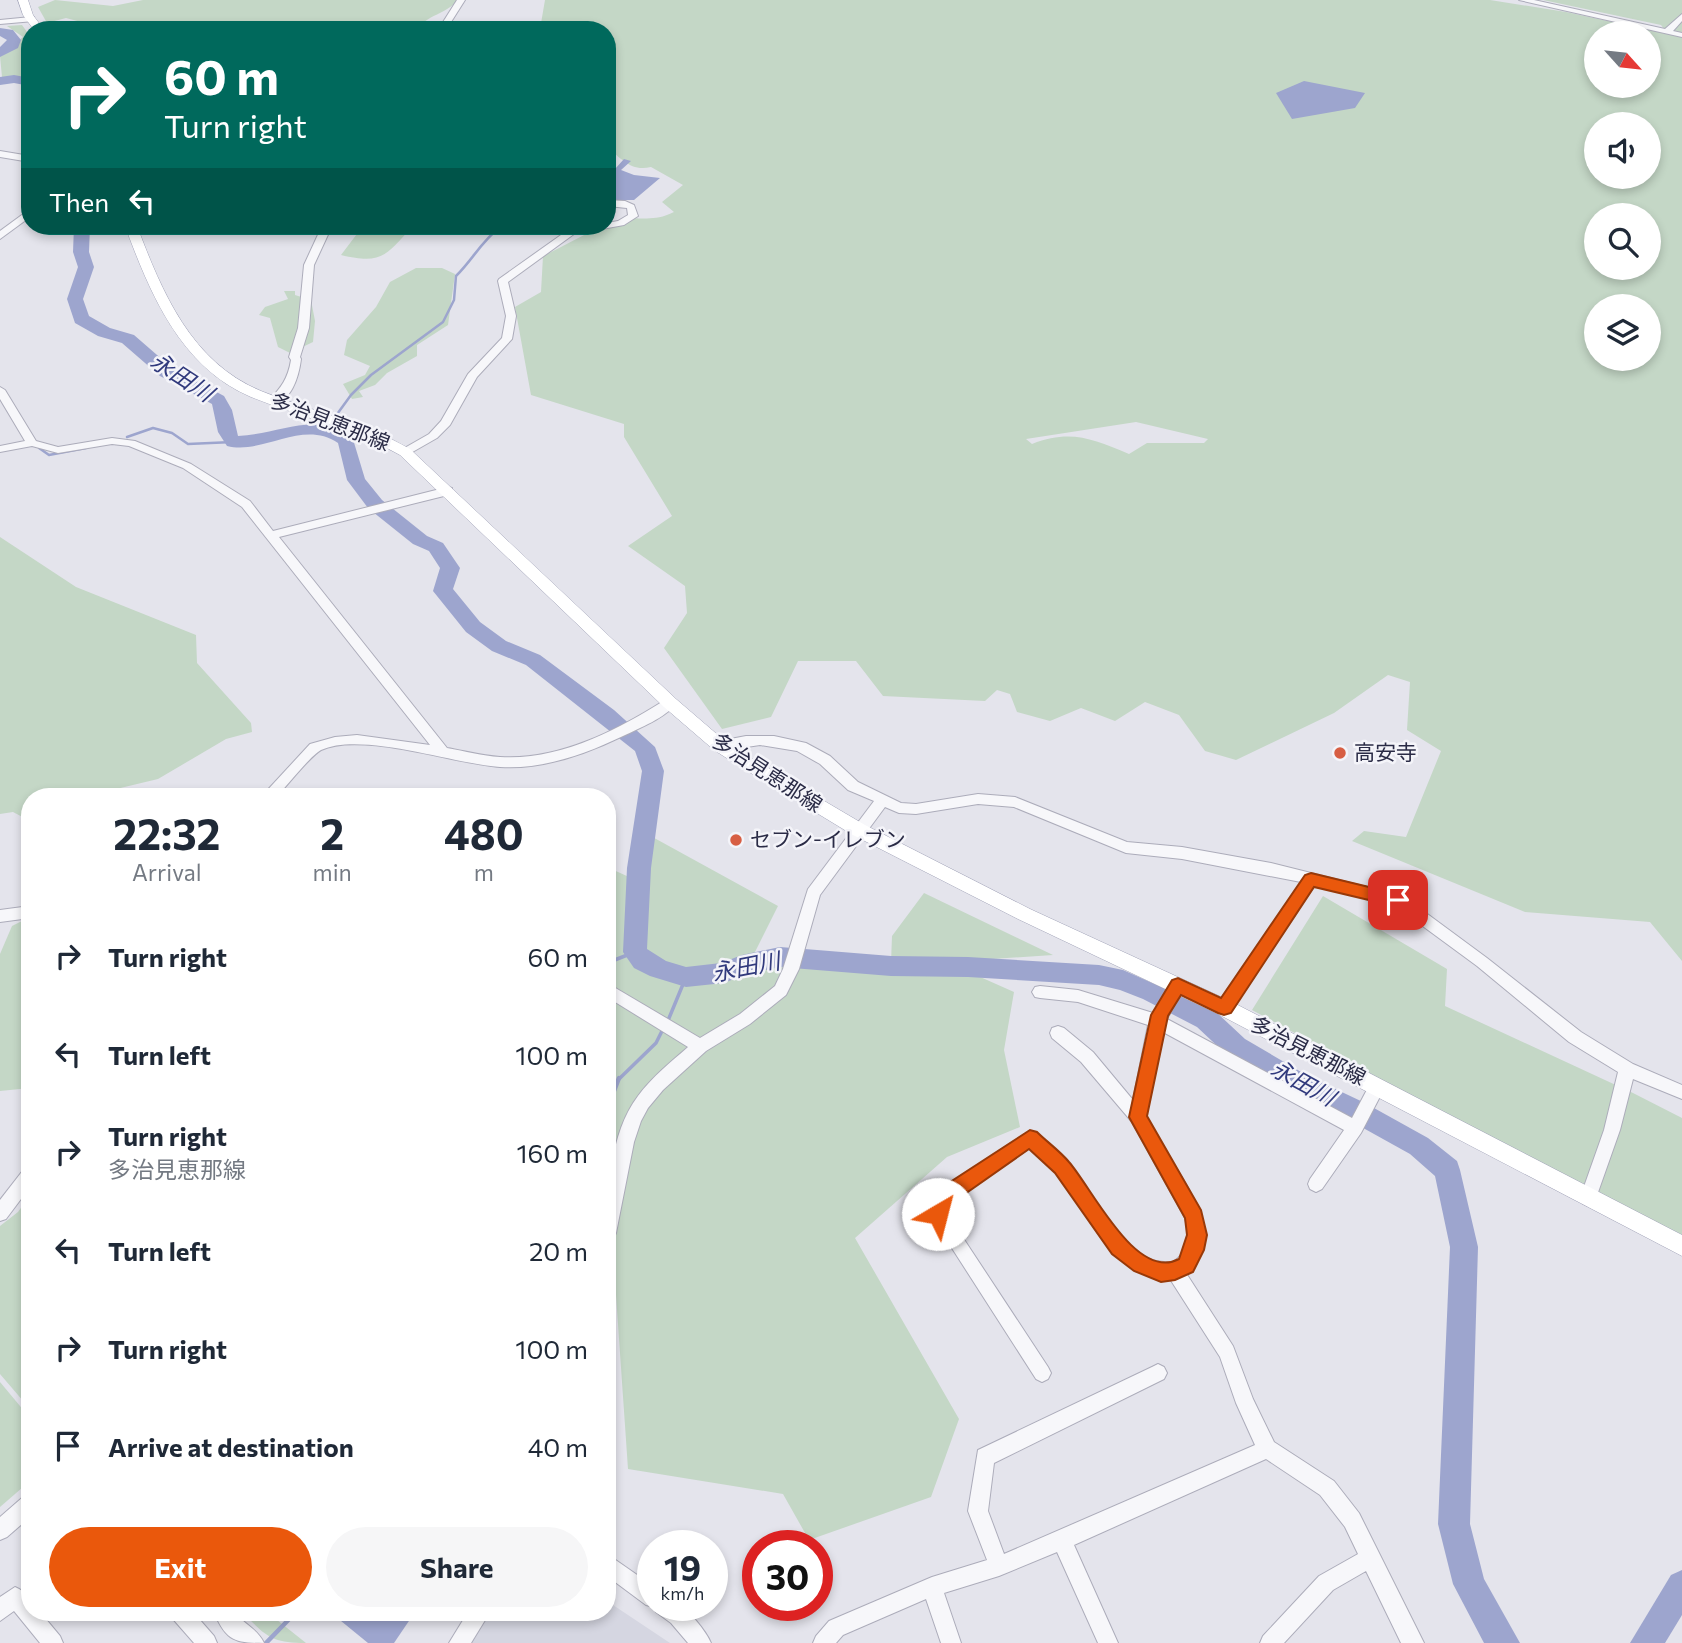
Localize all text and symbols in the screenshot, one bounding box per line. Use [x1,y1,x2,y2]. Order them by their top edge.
north arrow [1584,21,1661,98]
map controls [1584,21,1661,371]
text: 60 m [164,45,279,105]
icon: right [49,49,140,140]
text: Turn right [164,105,307,145]
button: sound [1584,112,1661,189]
icon: left [123,182,161,220]
text: Then [49,186,109,217]
button: search [1584,203,1661,280]
button: layers [1584,294,1661,371]
water label: 永田川 [146,346,222,408]
street label: 多治見恵那線 [267,386,394,455]
street label: 多治見恵那線 [708,727,827,817]
place label: 高安寺 [1354,739,1417,764]
marker: 高安寺 [1332,745,1348,761]
text: 22:32 [113,807,220,859]
text: 2 [320,807,344,859]
text: 480 [444,807,524,859]
place label: セブン-イレブン [750,826,906,851]
marker: セブン-イレブン [728,832,744,848]
text: Arrival [132,858,202,886]
text: min [313,858,352,886]
text: m [474,858,494,886]
pin [1368,870,1428,930]
icon: arrive [1379,881,1417,919]
icon: right [49,937,87,975]
text: Turn right [108,941,227,972]
text: 60 m [528,941,588,972]
water label: 永田川 [709,945,785,986]
street label: 多治見恵那線 [1247,1010,1370,1089]
icon: left [49,1035,87,1073]
text: Turn left [108,1039,211,1070]
text: 100 m [515,1039,588,1070]
water label: 永田川 [1267,1053,1343,1113]
text: Turn right [108,1120,227,1151]
icon: right [49,1133,87,1171]
text: 160 m [516,1137,588,1168]
text: 多治見恵那線 [108,1155,246,1183]
position arrow [901,1177,975,1251]
icon: left [49,1231,87,1269]
text: Turn left [108,1235,211,1266]
text: 20 m [529,1235,588,1266]
icon: right [49,1329,87,1367]
text: Turn right [108,1333,227,1364]
text: 100 m [515,1333,588,1364]
icon: arrive [49,1427,87,1465]
text: Arrive at destination [108,1431,354,1462]
text: 40 m [528,1431,588,1462]
button: Exit [49,1527,312,1607]
button: Share [326,1527,588,1607]
speed limit sign: 30 [742,1530,833,1621]
text: 19 [664,1545,701,1588]
text: km/h [661,1582,704,1604]

